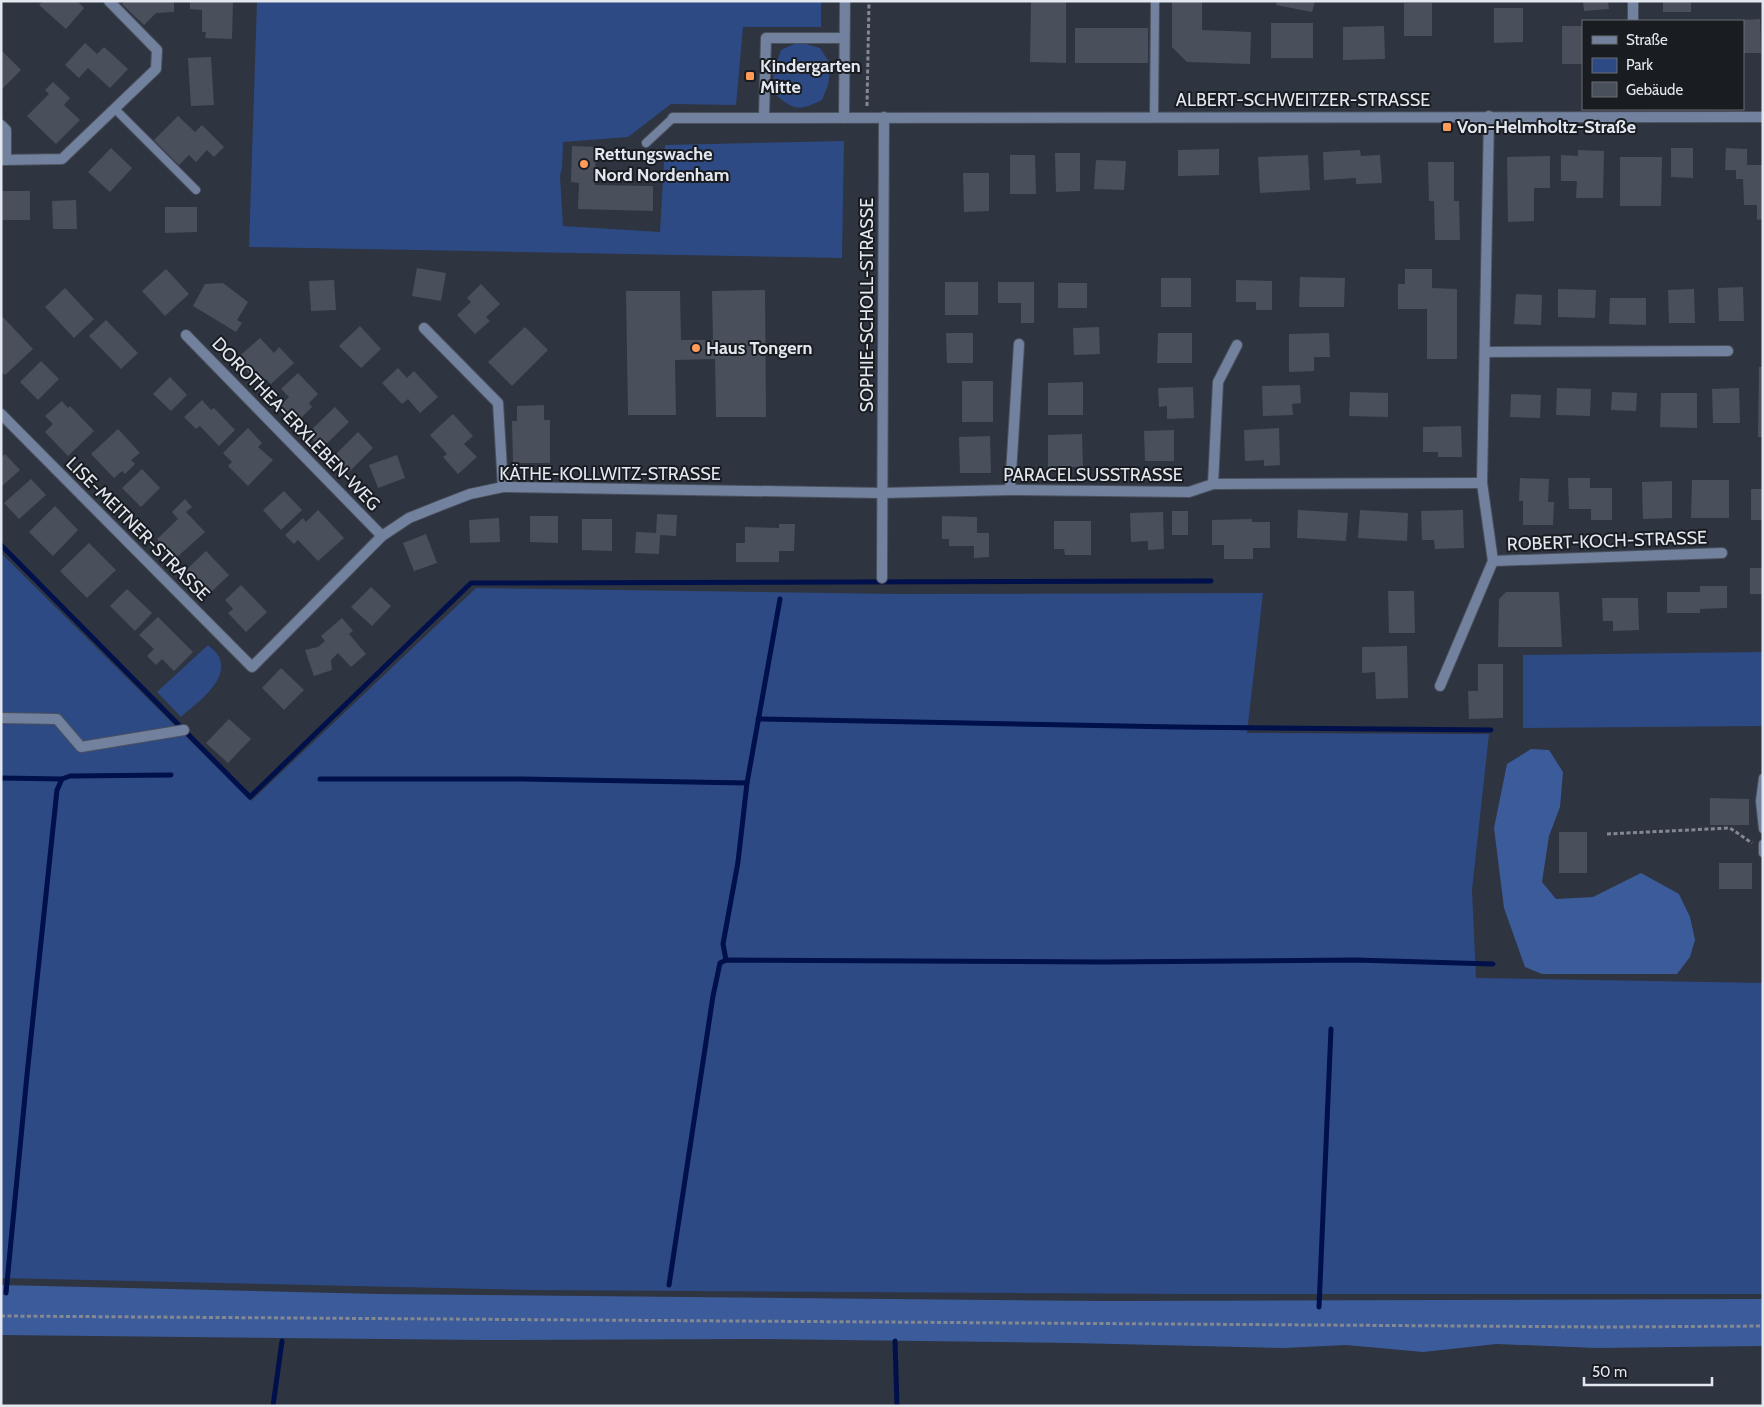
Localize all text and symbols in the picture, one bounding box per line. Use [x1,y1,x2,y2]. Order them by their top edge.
legend [1582,20,1744,110]
text: Straße [1626,31,1668,49]
place label: Kindergarten Mitte [760,55,861,98]
text: Park [1626,56,1653,74]
marker: Kindergarten Mitte [744,70,756,82]
text: Gebäude [1626,81,1683,99]
street label: ALBERT-SCHWEITZER-STRASSE [1176,89,1430,111]
place label: Von-Helmholtz-Straße [1457,116,1636,138]
marker: Von-Helmholtz-Straße [1441,121,1453,133]
place label: Rettungswache Nord Nordenham [594,143,729,186]
marker: Rettungswache Nord Nordenham [578,158,590,170]
street label: SOPHIE-SCHOLL-STRASSE [856,198,878,412]
street label: DOROTHEA-ERXLEBEN-WEG [207,333,385,515]
place label: Haus Tongern [706,337,812,359]
marker: Haus Tongern [690,342,702,354]
street label: LISE-MEITNER-STRASSE [62,453,214,605]
street label: KÄTHE-KOLLWITZ-STRASSE [499,463,721,485]
street label: PARACELSUSSTRASSE [1003,464,1183,486]
street label: ROBERT-KOCH-STRASSE [1507,527,1708,555]
scale bar [1584,1354,1712,1386]
text: 50 m [1592,1363,1627,1381]

